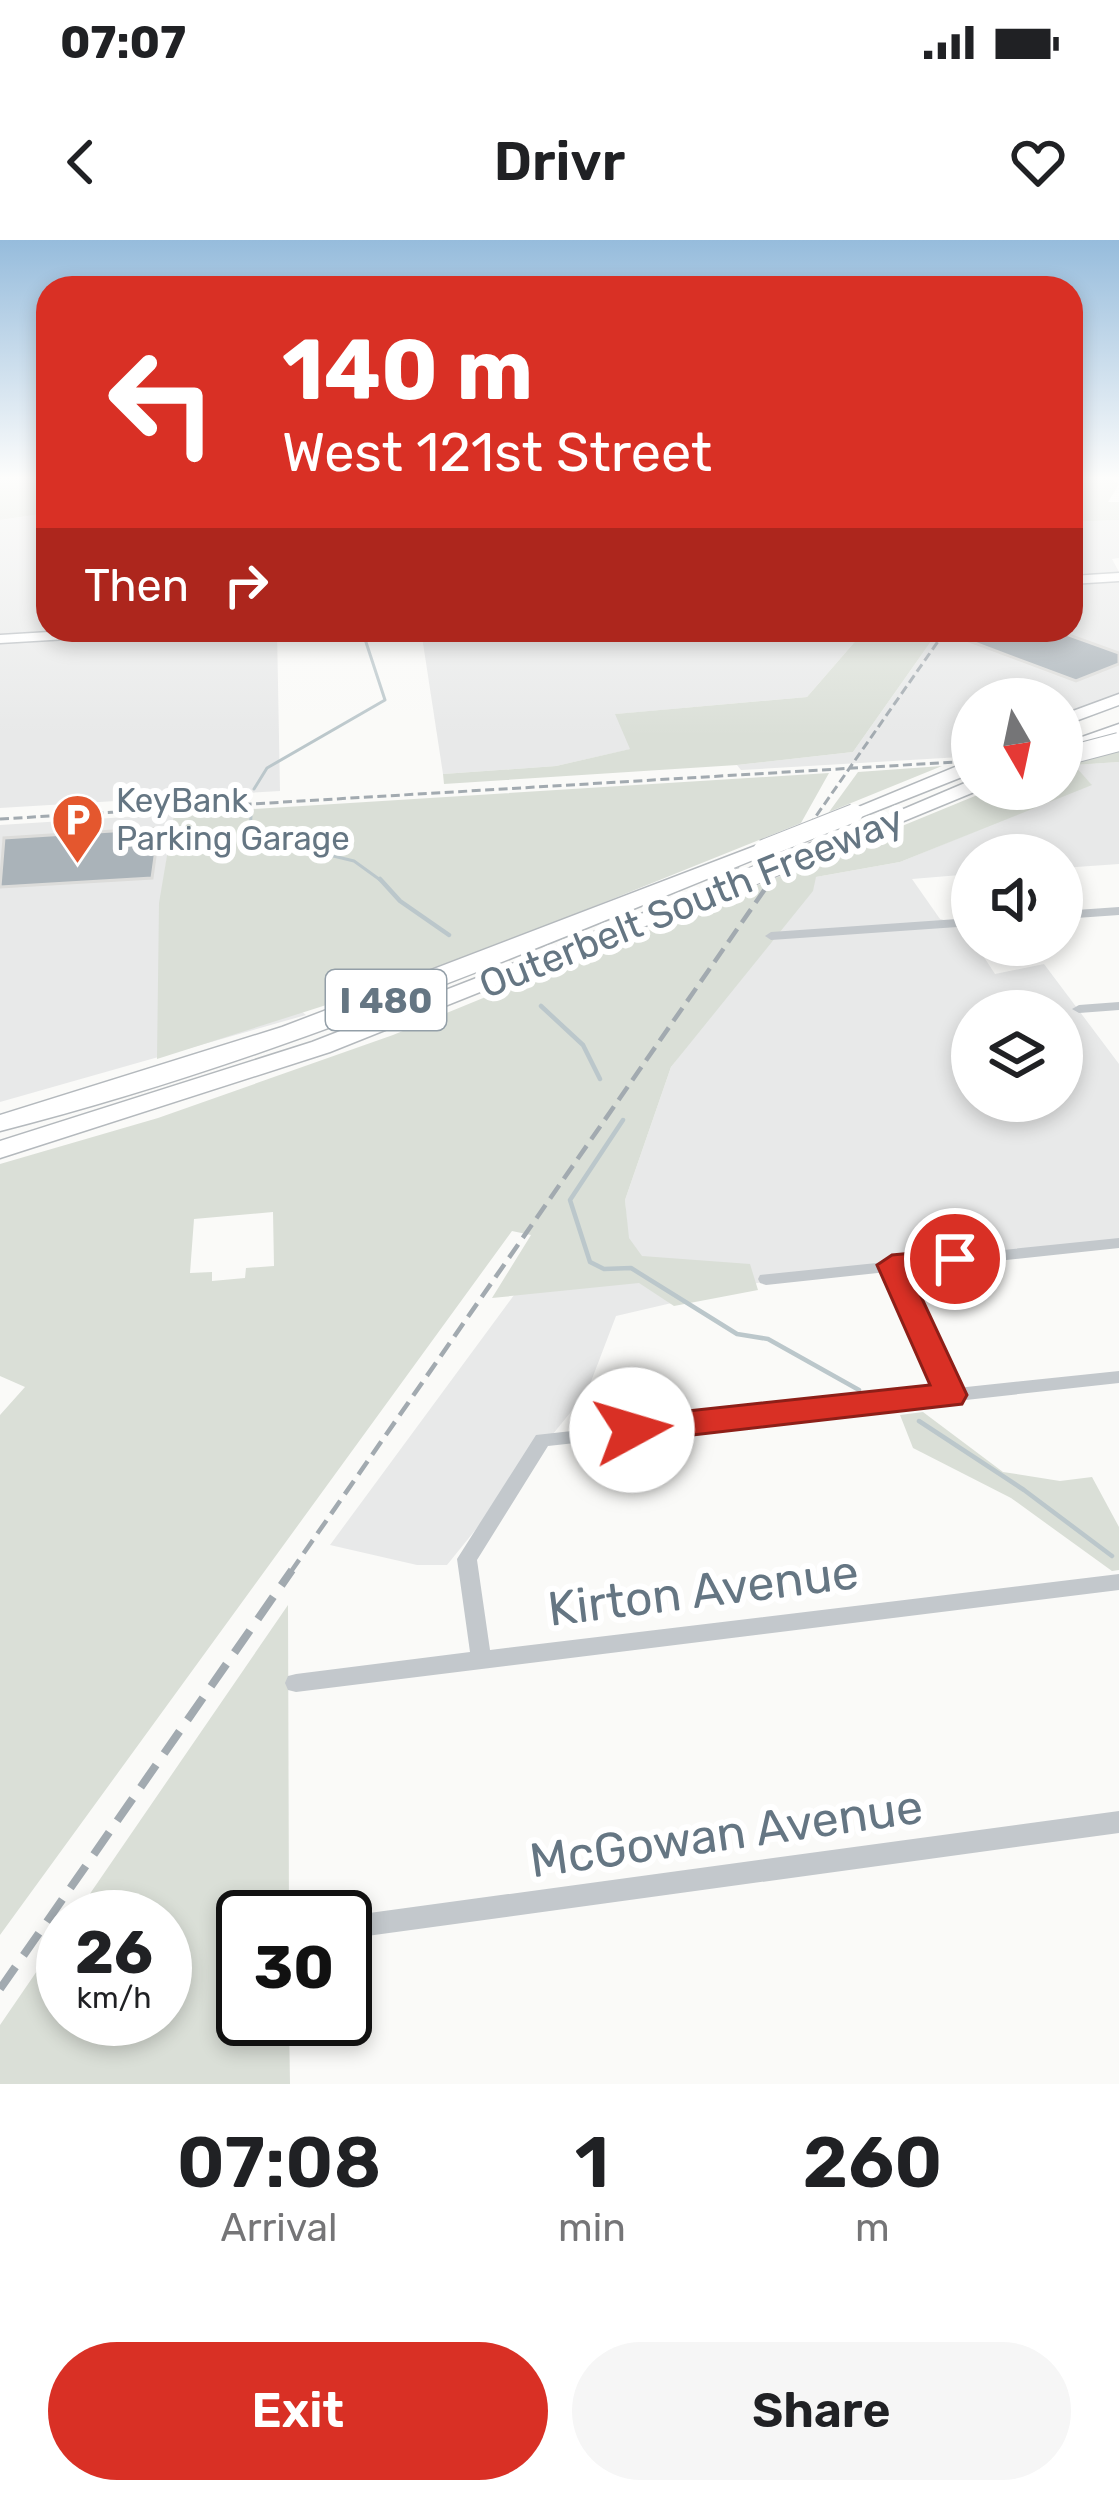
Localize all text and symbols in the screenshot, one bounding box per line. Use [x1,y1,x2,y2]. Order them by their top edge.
text: 07:07 [60,16,186,69]
icon: back [48,129,114,195]
icon: heart [1005,129,1071,195]
text: Drivr [494,130,625,194]
text: 140 m [282,320,533,420]
icon: left [84,324,240,480]
text: West 121st Street [282,421,712,485]
icon: right [213,552,279,618]
text: Then [84,559,189,612]
north arrow [951,678,1083,810]
map controls [951,678,1083,1122]
place label: KeyBank Parking Garage [116,781,350,858]
parking icon: KeyBank Parking Garage [49,791,105,865]
street label: Outerbelt South Freeway [473,796,910,1008]
button: sound [951,834,1083,966]
road number: I 480 [326,970,446,1030]
button: layers [951,990,1083,1122]
pin [904,1208,1006,1310]
icon: arrive [922,1226,988,1292]
position arrow [569,1367,695,1493]
street label: Kirton Avenue [544,1543,862,1638]
street label: McGowan Avenue [526,1778,926,1889]
speed limit sign: 30 [216,1890,372,2046]
text: 26 [75,1917,153,1988]
text: km/h [77,1980,151,2016]
text: 07:08 [177,2120,381,2205]
text: 1 [575,2120,609,2205]
text: 260 [803,2120,942,2205]
text: Arrival [221,2205,338,2251]
text: min [558,2205,626,2251]
text: m [855,2205,890,2251]
button: Exit [48,2342,548,2480]
button: Share [572,2342,1071,2480]

